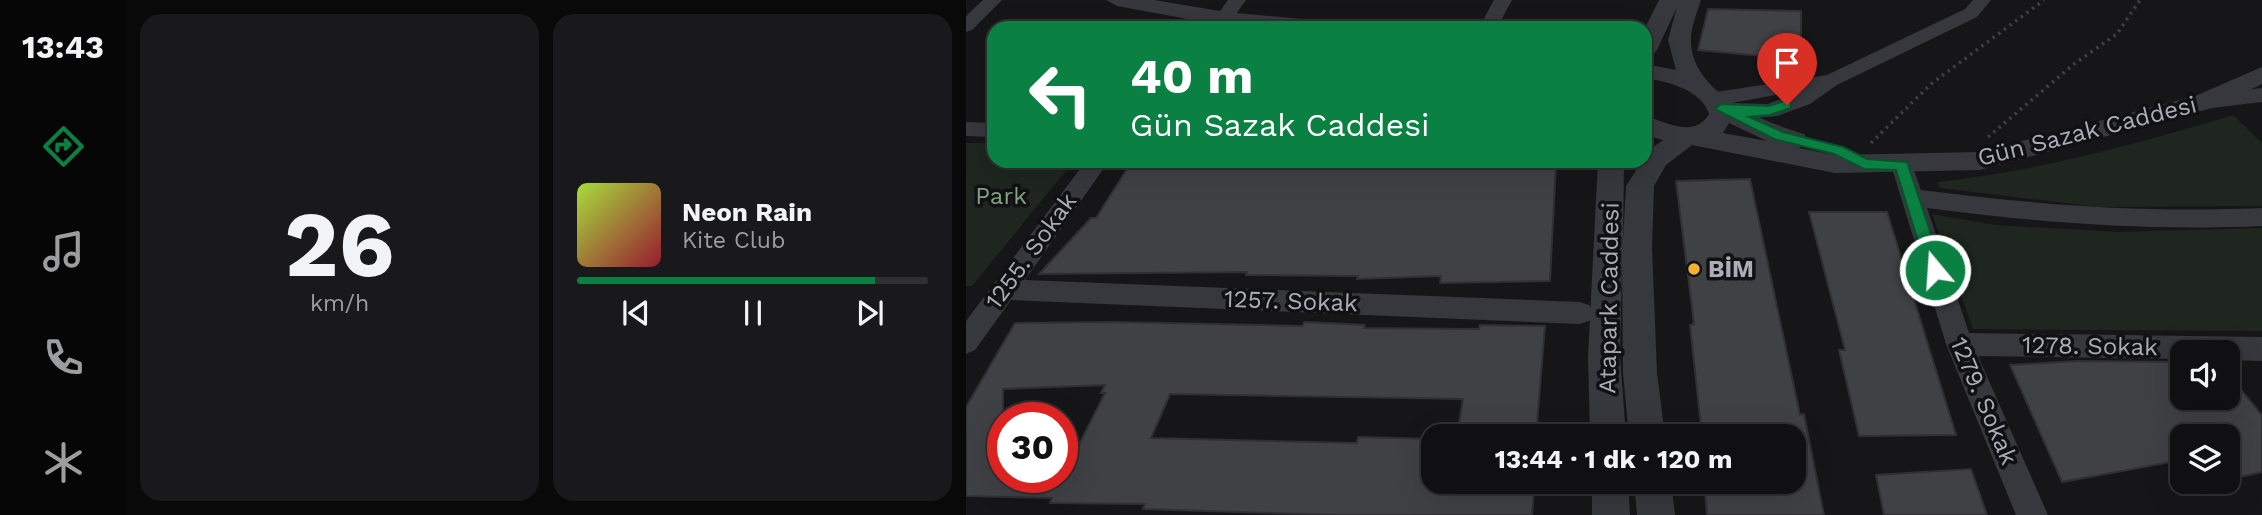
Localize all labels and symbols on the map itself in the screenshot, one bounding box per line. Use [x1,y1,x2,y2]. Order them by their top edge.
pin [1757,33,1817,105]
street label: Gün Sazak Caddesi [1975,90,2199,172]
park label: Park [975,182,1027,210]
street label: 1255. Sokak [980,187,1083,314]
street label: Atapark Caddesi [1593,202,1625,394]
position arrow [1898,233,1972,307]
place label: BİM [1708,255,1754,283]
marker: BİM [1686,261,1702,277]
street label: 1257. Sokak [1224,285,1359,317]
street label: 1278. Sokak [2022,331,2158,361]
street label: 1279. Sokak [1945,333,2024,469]
speed limit sign: 30 [987,402,1078,493]

